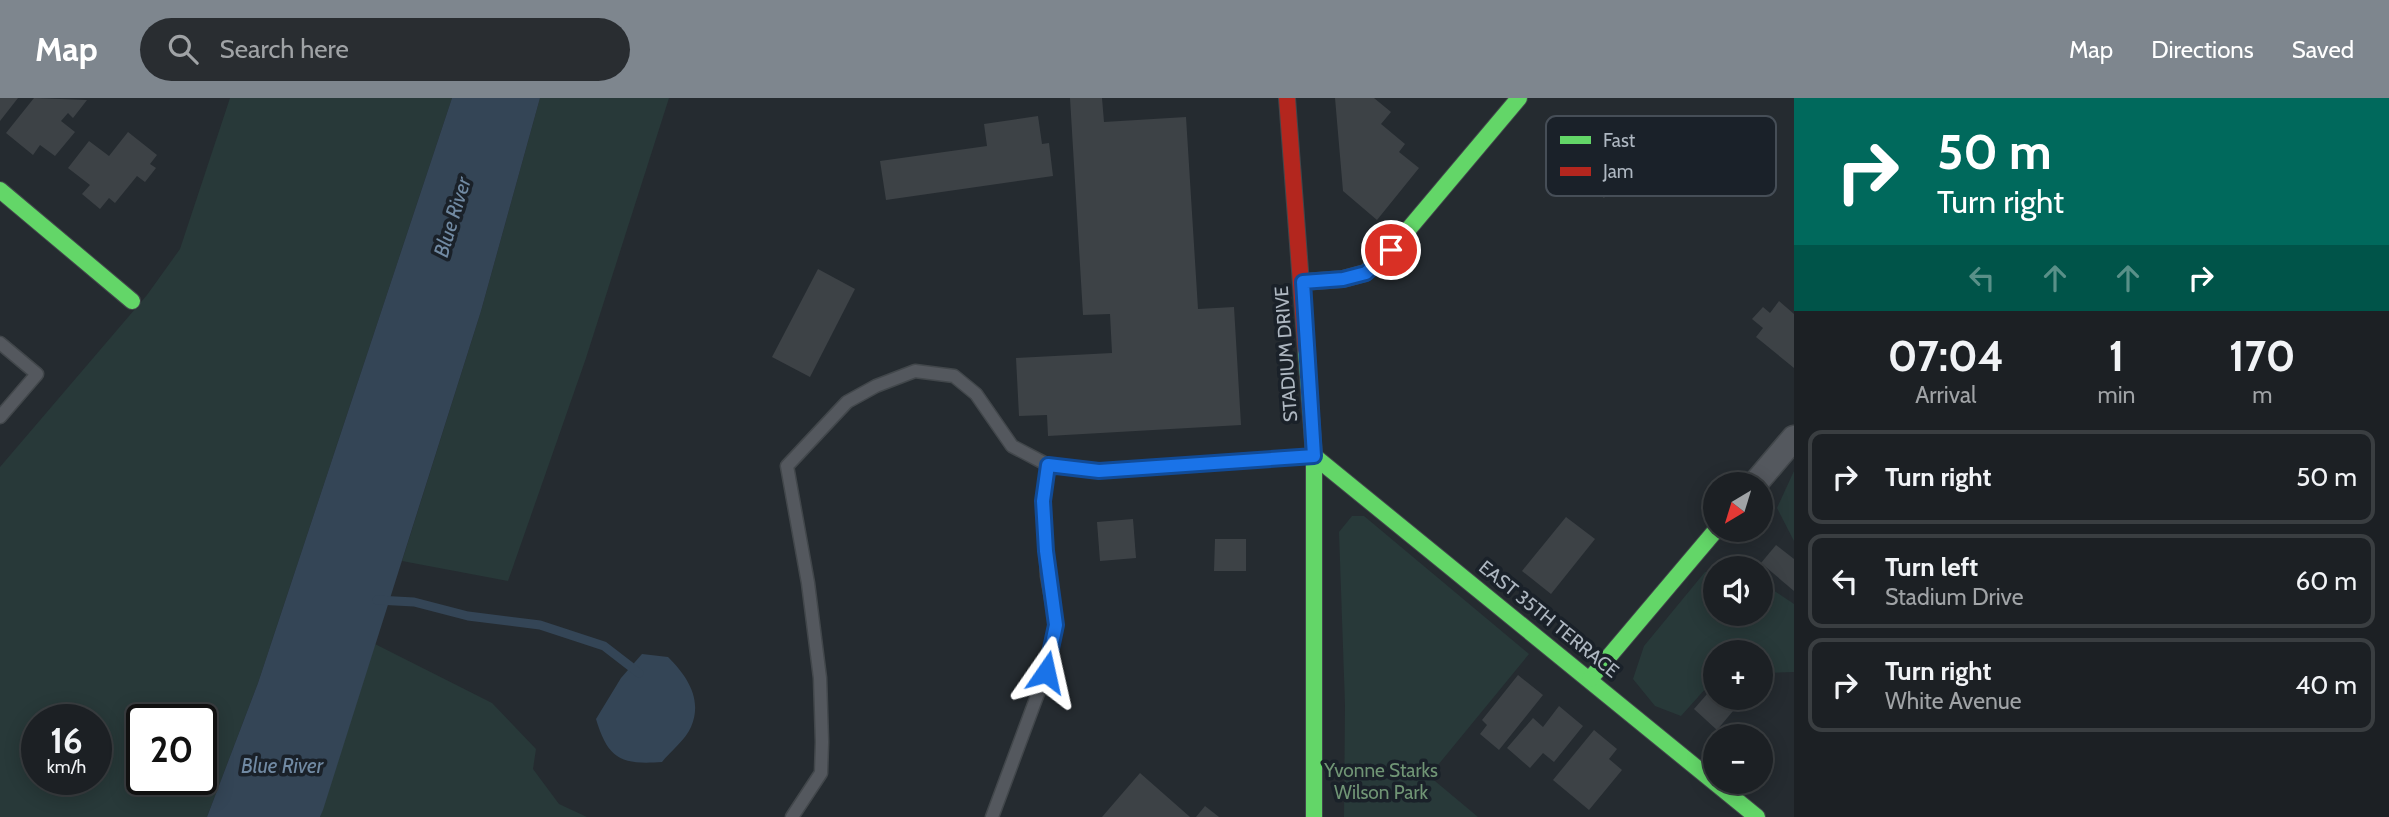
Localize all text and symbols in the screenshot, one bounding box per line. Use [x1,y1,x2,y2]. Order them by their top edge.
search box [140,18,630,81]
text: Map [35,29,98,69]
icon: search [164,30,202,68]
text: Search here [220,33,349,65]
text: Map [2069,35,2113,64]
text: Directions [2151,35,2254,64]
text: Saved [2292,35,2354,64]
legend [1546,116,1776,196]
text: 50 m [1937,122,2052,181]
icon: right [1822,126,1913,217]
text: Fast [1603,129,1636,152]
text: Jam [1602,160,1633,183]
water label: Blue River [428,173,476,260]
text: Turn right [1937,182,2064,221]
pin [1361,220,1421,280]
icon: arrive [1372,231,1410,269]
icon: left [1963,259,2001,297]
icon: ahead [2036,259,2074,297]
icon: ahead [2109,259,2147,297]
icon: right [2182,259,2220,297]
street label: STADIUM DRIVE [1270,285,1302,423]
text: 07:04 [1888,330,2004,382]
text: 1 [2109,330,2124,382]
text: 170 [2229,330,2295,382]
text: Arrival [1915,381,1976,409]
text: min [2098,381,2135,409]
text: m [2252,381,2272,409]
icon: right [1826,458,1864,496]
text: Turn right [1885,461,1991,493]
text: 50 m [2296,461,2357,493]
north arrow [1703,472,1773,542]
map controls [1703,472,1773,794]
text: Turn left [1885,551,1978,583]
street label: EAST 35TH TERRACE [1474,555,1624,683]
button: sound [1703,556,1773,626]
icon: left [1826,562,1864,600]
text: 60 m [2295,565,2357,597]
text: Stadium Drive [1885,583,2024,611]
position arrow [1009,635,1083,709]
button: + [1703,640,1773,710]
text: Turn right [1885,655,1991,687]
icon: right [1826,666,1864,704]
text: 40 m [2295,669,2357,701]
text: White Avenue [1885,687,2022,715]
speed limit sign: 20 [126,704,217,795]
text: 16 [50,719,83,762]
button: − [1703,724,1773,794]
water label: Blue River [241,753,325,778]
text: km/h [47,756,86,778]
park label: Yvonne Starks Wilson Park [1323,759,1438,804]

